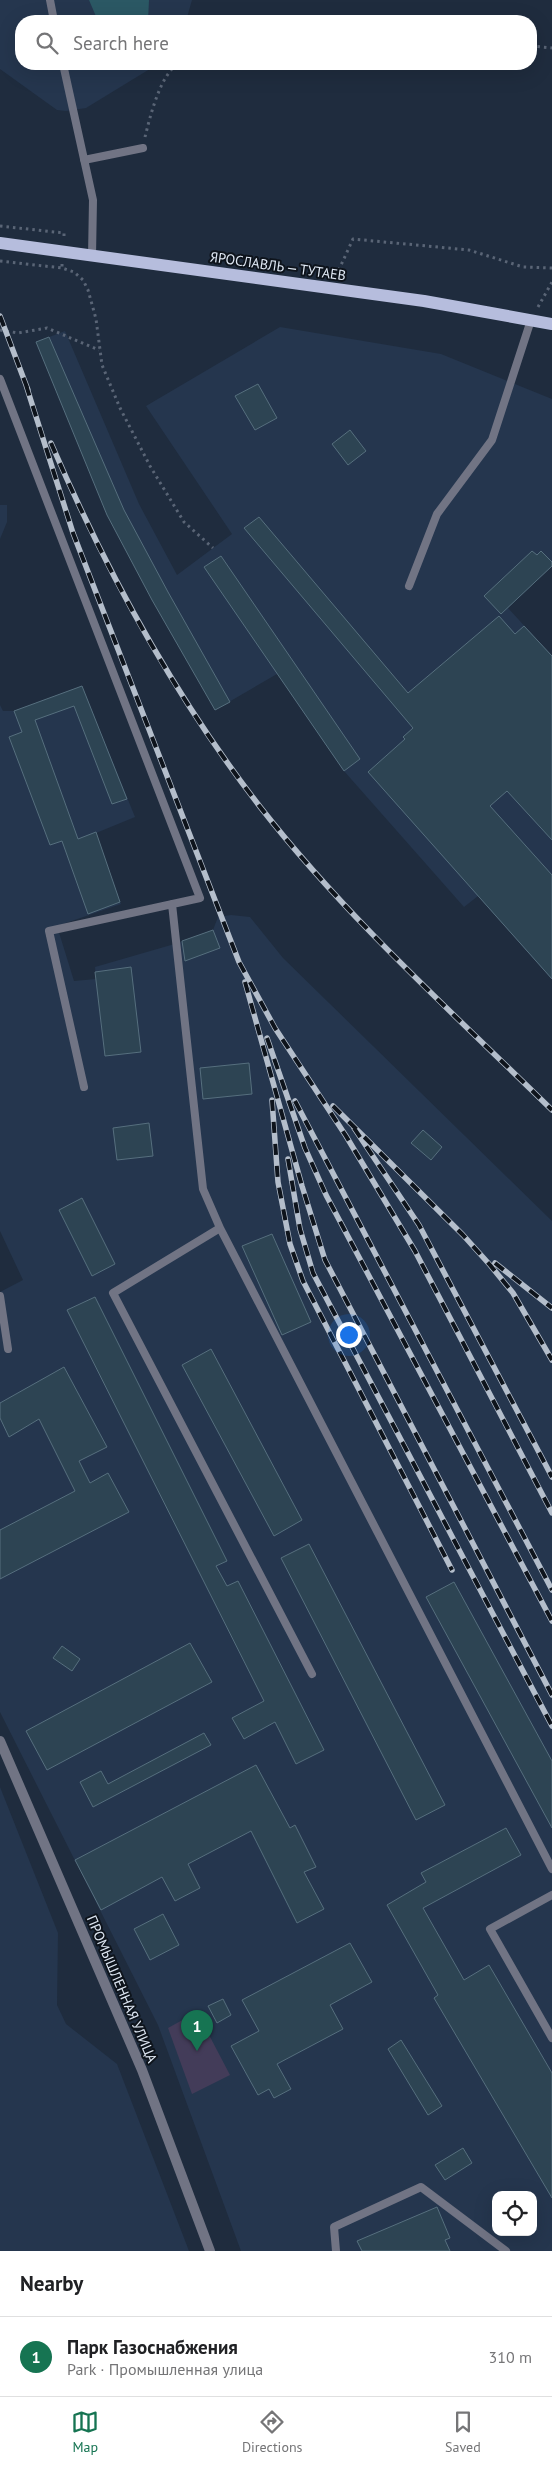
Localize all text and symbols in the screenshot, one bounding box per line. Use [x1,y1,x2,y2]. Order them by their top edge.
search box [15,15,537,70]
icon: search [33,29,61,57]
text: Search here [73,31,169,55]
street label: ЯРОСЛАВЛЬ — ТУТАЕВ [209,248,347,284]
your location [336,1322,362,1348]
street label: ПРОМЫШЛЕННАЯ УЛИЦА [83,1913,162,2066]
pin: 1 [181,2010,213,2051]
map controls [492,2191,537,2236]
button: locate [492,2191,537,2236]
text: Nearby [20,2270,83,2297]
text: Парк Газоснабжения [67,2335,238,2359]
text: 1 [31,2347,41,2367]
text: 310 m [489,2347,532,2367]
text: Park · Промышленная улица [67,2359,263,2379]
tab: Map [71,2408,99,2456]
tab: Directions [242,2408,302,2456]
tab: Saved [445,2408,481,2456]

